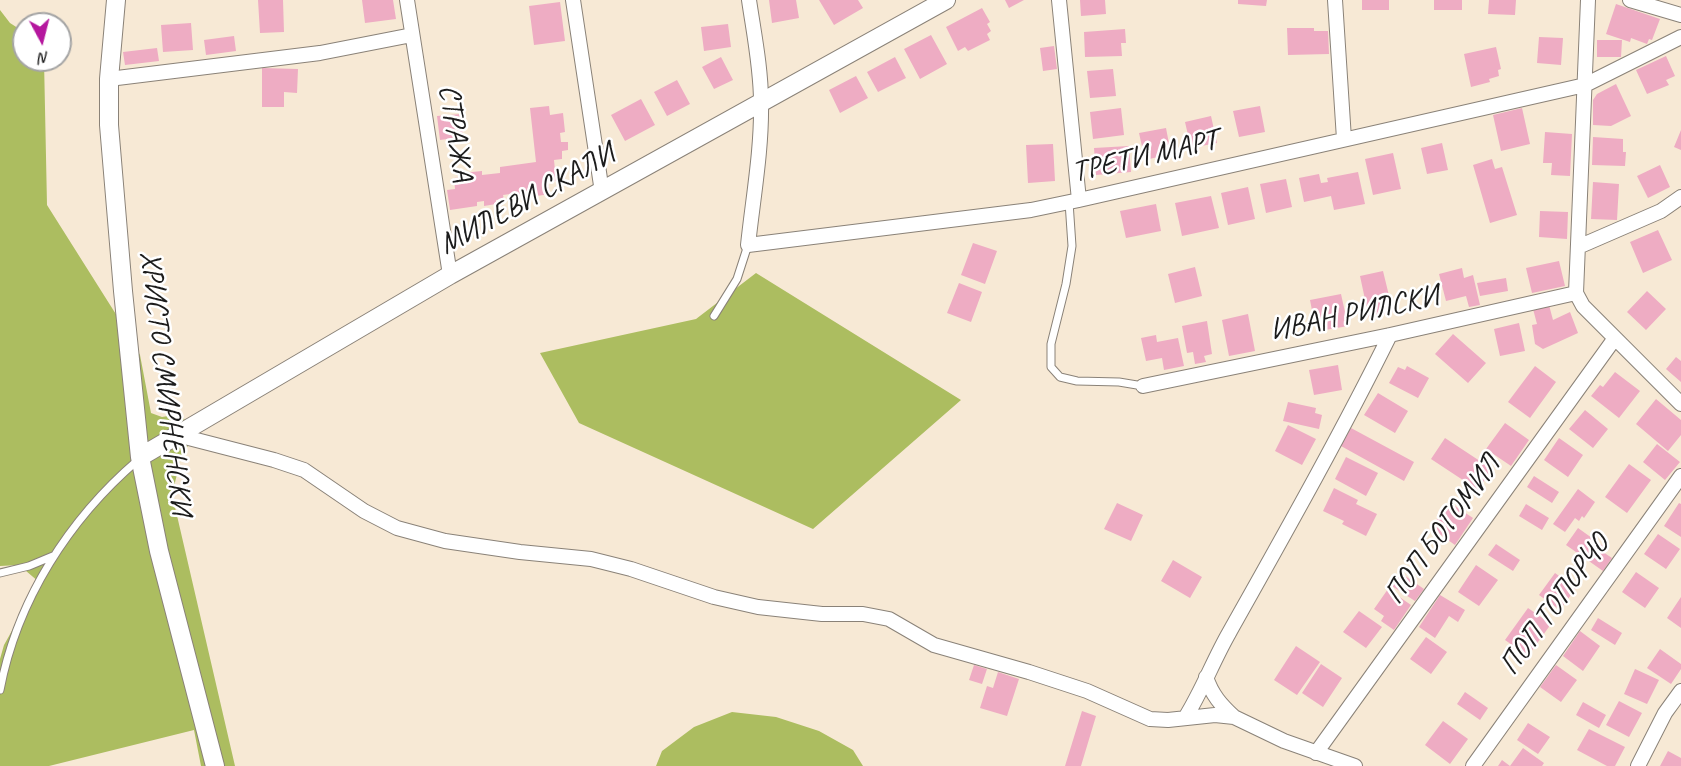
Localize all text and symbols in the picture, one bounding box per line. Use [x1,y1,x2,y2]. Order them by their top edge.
north arrow [12,12,72,72]
text: N [38,47,50,68]
street label: СТРАЖА [430,82,480,184]
street label: ТРЕТИ МАРТ [1069,123,1221,191]
street label: МИЛЕВИ СКАЛИ [433,137,621,263]
street label: ХРИСТО СМИРНЕНСКИ [131,249,199,517]
street label: ИВАН РИЛСКИ [1267,279,1441,349]
street label: ПОП БОГОМИЛ [1377,448,1509,612]
street label: ПОП ТОПОРЧО [1492,528,1618,682]

